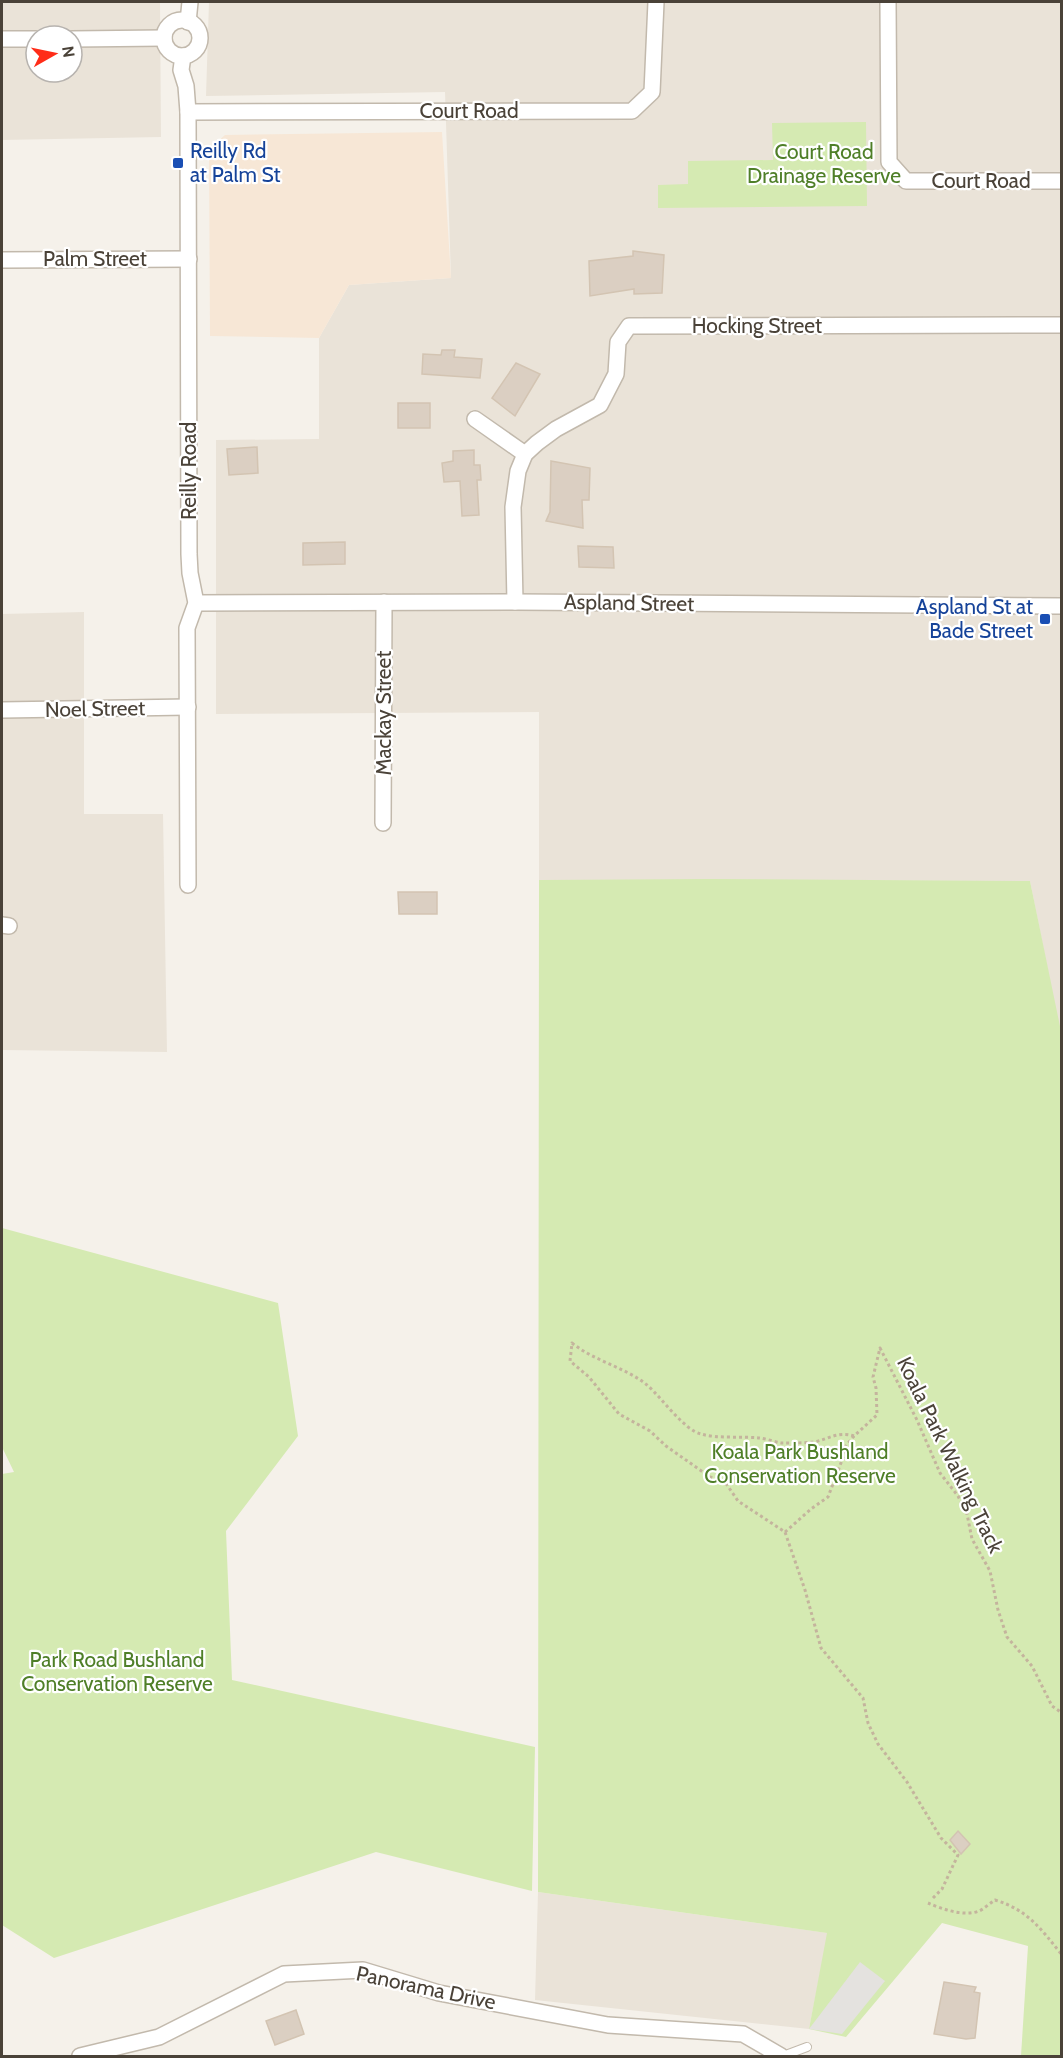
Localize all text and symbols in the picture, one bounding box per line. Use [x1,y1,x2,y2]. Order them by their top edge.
north arrow [24,24,84,84]
text: N [58,45,79,59]
street label: Court Road [419,98,519,123]
place label: Reilly Rd at Palm St [190,138,281,187]
park label: Court Road Drainage Reserve [747,139,901,188]
marker: Reilly Rd at Palm St [171,156,185,170]
street label: Court Road [931,168,1031,193]
street label: Palm Street [43,246,147,271]
street label: Hocking Street [692,313,822,338]
street label: Reilly Road [176,422,201,520]
street label: Aspland Street [564,589,694,616]
place label: Aspland St at Bade Street [916,594,1033,643]
marker: Aspland St at Bade Street [1038,612,1052,626]
street label: Mackay Street [371,651,396,775]
street label: Noel Street [45,695,145,722]
street label: Koala Park Walking Track [892,1353,1009,1557]
park label: Koala Park Bushland Conservation Reserve [704,1439,896,1488]
park label: Park Road Bushland Conservation Reserve [21,1647,213,1696]
street label: Panorama Drive [354,1961,498,2015]

